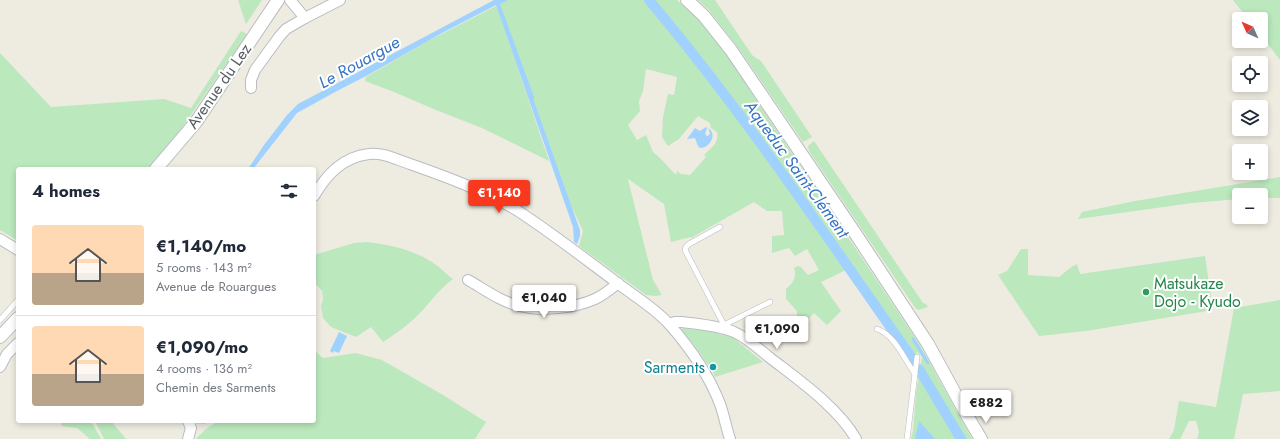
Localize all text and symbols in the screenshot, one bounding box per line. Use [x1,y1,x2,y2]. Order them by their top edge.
north arrow [1232,12,1268,48]
map controls [1232,12,1268,224]
water label: Le Rouargue [314,30,404,94]
street label: Avenue du Lez [181,38,257,133]
button: locate [1232,56,1268,92]
water label: Aqueduc Saint-Clément [738,94,856,244]
button: layers [1232,100,1268,136]
button: + [1232,144,1268,180]
text: 4 homes [32,179,100,203]
icon: filters [278,180,300,202]
pin: €1,140 [466,180,532,214]
text: €1,140 [477,183,521,202]
button: − [1232,188,1268,224]
text: €1,140/mo [156,234,246,258]
icon: home [64,241,112,289]
text: 5 rooms · 143 m² [156,258,252,277]
place label: Matsukaze Dojo - Kyudo [1154,272,1241,313]
text: Avenue de Rouargues [156,277,276,296]
pin: €1,040 [511,285,577,319]
marker: Matsukaze Dojo - Kyudo [1141,287,1151,297]
text: €1,040 [521,288,567,307]
pin: €1,090 [744,316,810,350]
text: €1,090 [754,319,800,338]
text: €1,090/mo [156,335,248,359]
icon: home [64,342,112,390]
place label: Sarments [644,356,705,379]
text: 4 rooms · 136 m² [156,359,252,378]
marker: Sarments [708,362,718,372]
text: Chemin des Sarments [156,378,276,397]
pin: €882 [962,390,1010,424]
text: €882 [969,393,1003,412]

